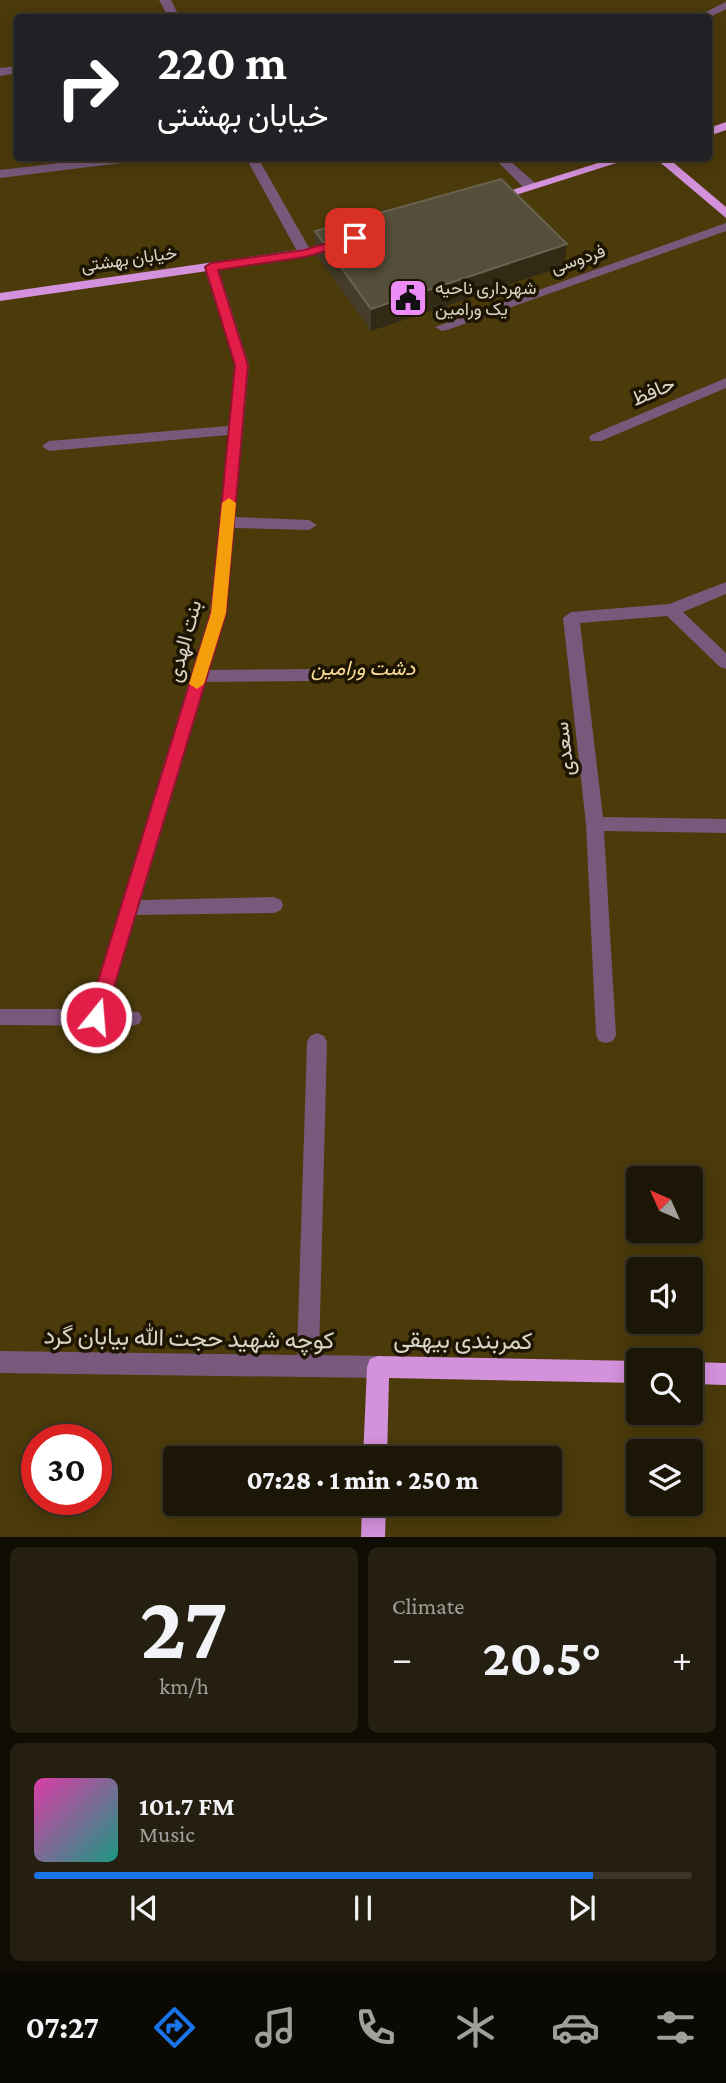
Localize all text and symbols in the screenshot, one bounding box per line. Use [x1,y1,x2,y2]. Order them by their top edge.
text: 220 m [157,35,287,90]
icon: right [42,42,133,133]
text: خیابان بهشتی [157,97,329,133]
pin [325,208,385,268]
icon: arrive [336,219,374,257]
street label: فردوسی [548,240,608,279]
street label: خیابان بهشتی [80,242,178,277]
public building icon: شهرداری ناحیه یک ورامین [387,277,429,319]
place label: شهرداری ناحیه یک ورامین [435,278,537,320]
street label: حافظ [628,371,678,411]
street label: بنت الهدی [162,597,207,685]
park label: دشت ورامین [311,656,416,681]
street label: سعدی [549,720,579,778]
position arrow [59,980,133,1054]
north arrow [626,1166,704,1242]
map controls [626,1166,703,1516]
button: sound [626,1257,703,1334]
street label: کوچه شهید حجت الله بیابان گرد [43,1321,335,1357]
street label: کمربندی بیهقی [393,1325,533,1356]
button: search [626,1348,703,1425]
speed limit sign: 30 [21,1424,112,1515]
button: layers [626,1439,703,1516]
text: 07:28 · 1 min · 250 m [246,1466,479,1495]
text: 27 [140,1576,228,1678]
text: Climate [392,1593,464,1619]
text: 20.5° [482,1628,602,1686]
text: − [392,1637,412,1679]
text: + [672,1637,692,1679]
text: km/h [159,1673,209,1699]
text: 101.7 FM [139,1792,235,1821]
text: Music [139,1821,195,1847]
icon: previous [125,1889,163,1927]
icon: pause [344,1889,382,1927]
icon: next [563,1889,601,1927]
icon: directions [150,2003,199,2052]
icon: music [251,2003,300,2052]
icon: phone [351,2003,400,2052]
icon: climate [451,2003,500,2052]
icon: car [551,2003,600,2052]
icon: filters [651,2003,700,2052]
text: 07:27 [26,2009,99,2045]

